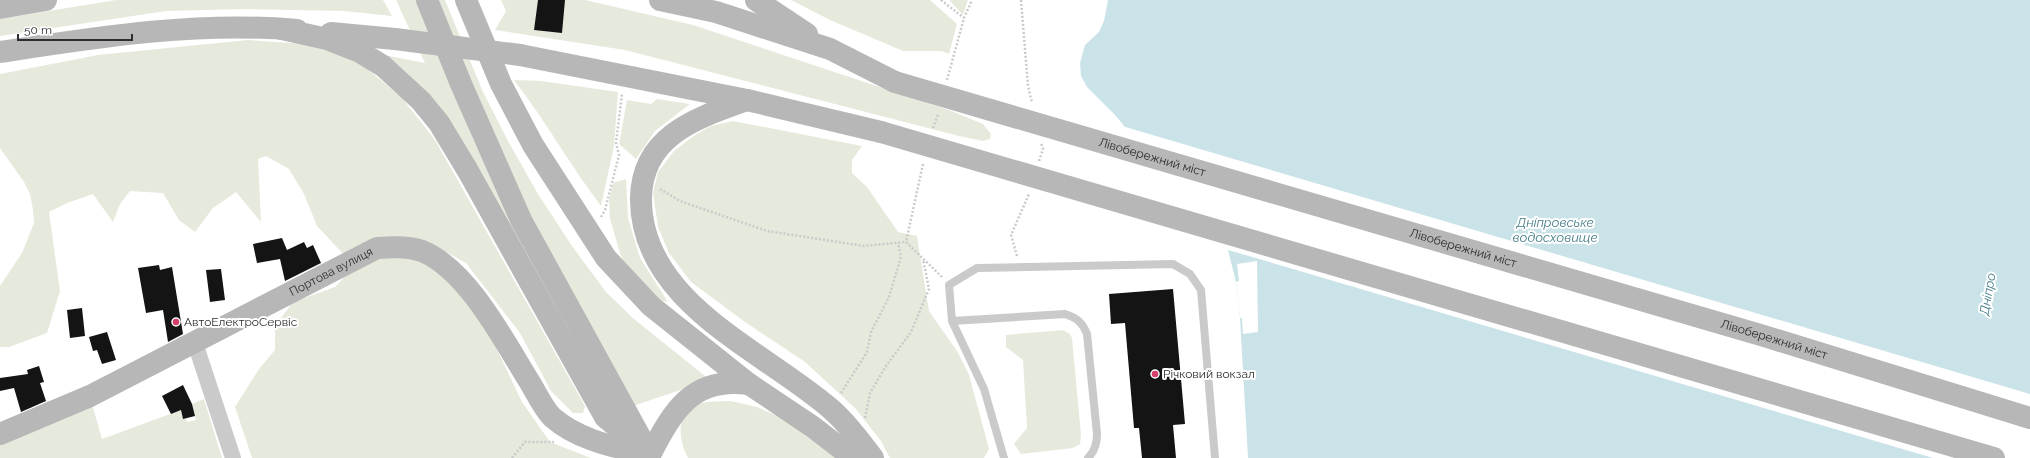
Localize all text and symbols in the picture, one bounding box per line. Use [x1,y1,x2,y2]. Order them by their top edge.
scale bar [18,16,132,42]
text: 50 m [24,23,52,37]
street label: Лівобережний міст [1097,135,1208,180]
water label: Дніпровське водосховище [1512,215,1598,245]
street label: Лівобережний міст [1408,226,1519,270]
street label: Портова вулиця [287,244,375,299]
water label: Дніпро [1976,271,1999,318]
place label: АвтоЕлектроСервіс [184,315,298,329]
marker: АвтоЕлектроСервіс [171,317,181,327]
street label: Лівобережний міст [1719,317,1829,362]
place label: Річковий вокзал [1163,367,1255,381]
marker: Річковий вокзал [1150,369,1160,379]

